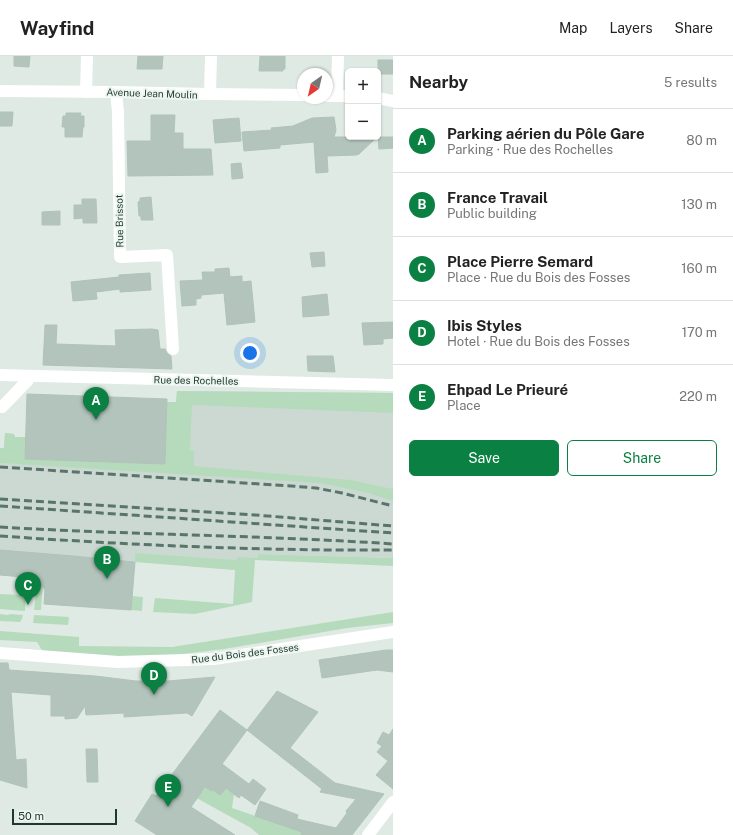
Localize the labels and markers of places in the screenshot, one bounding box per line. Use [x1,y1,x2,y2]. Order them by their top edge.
pin: A [83,387,109,420]
pin: B [94,546,120,579]
pin: C [15,572,41,605]
pin: D [141,662,167,695]
pin: E [155,774,181,807]

